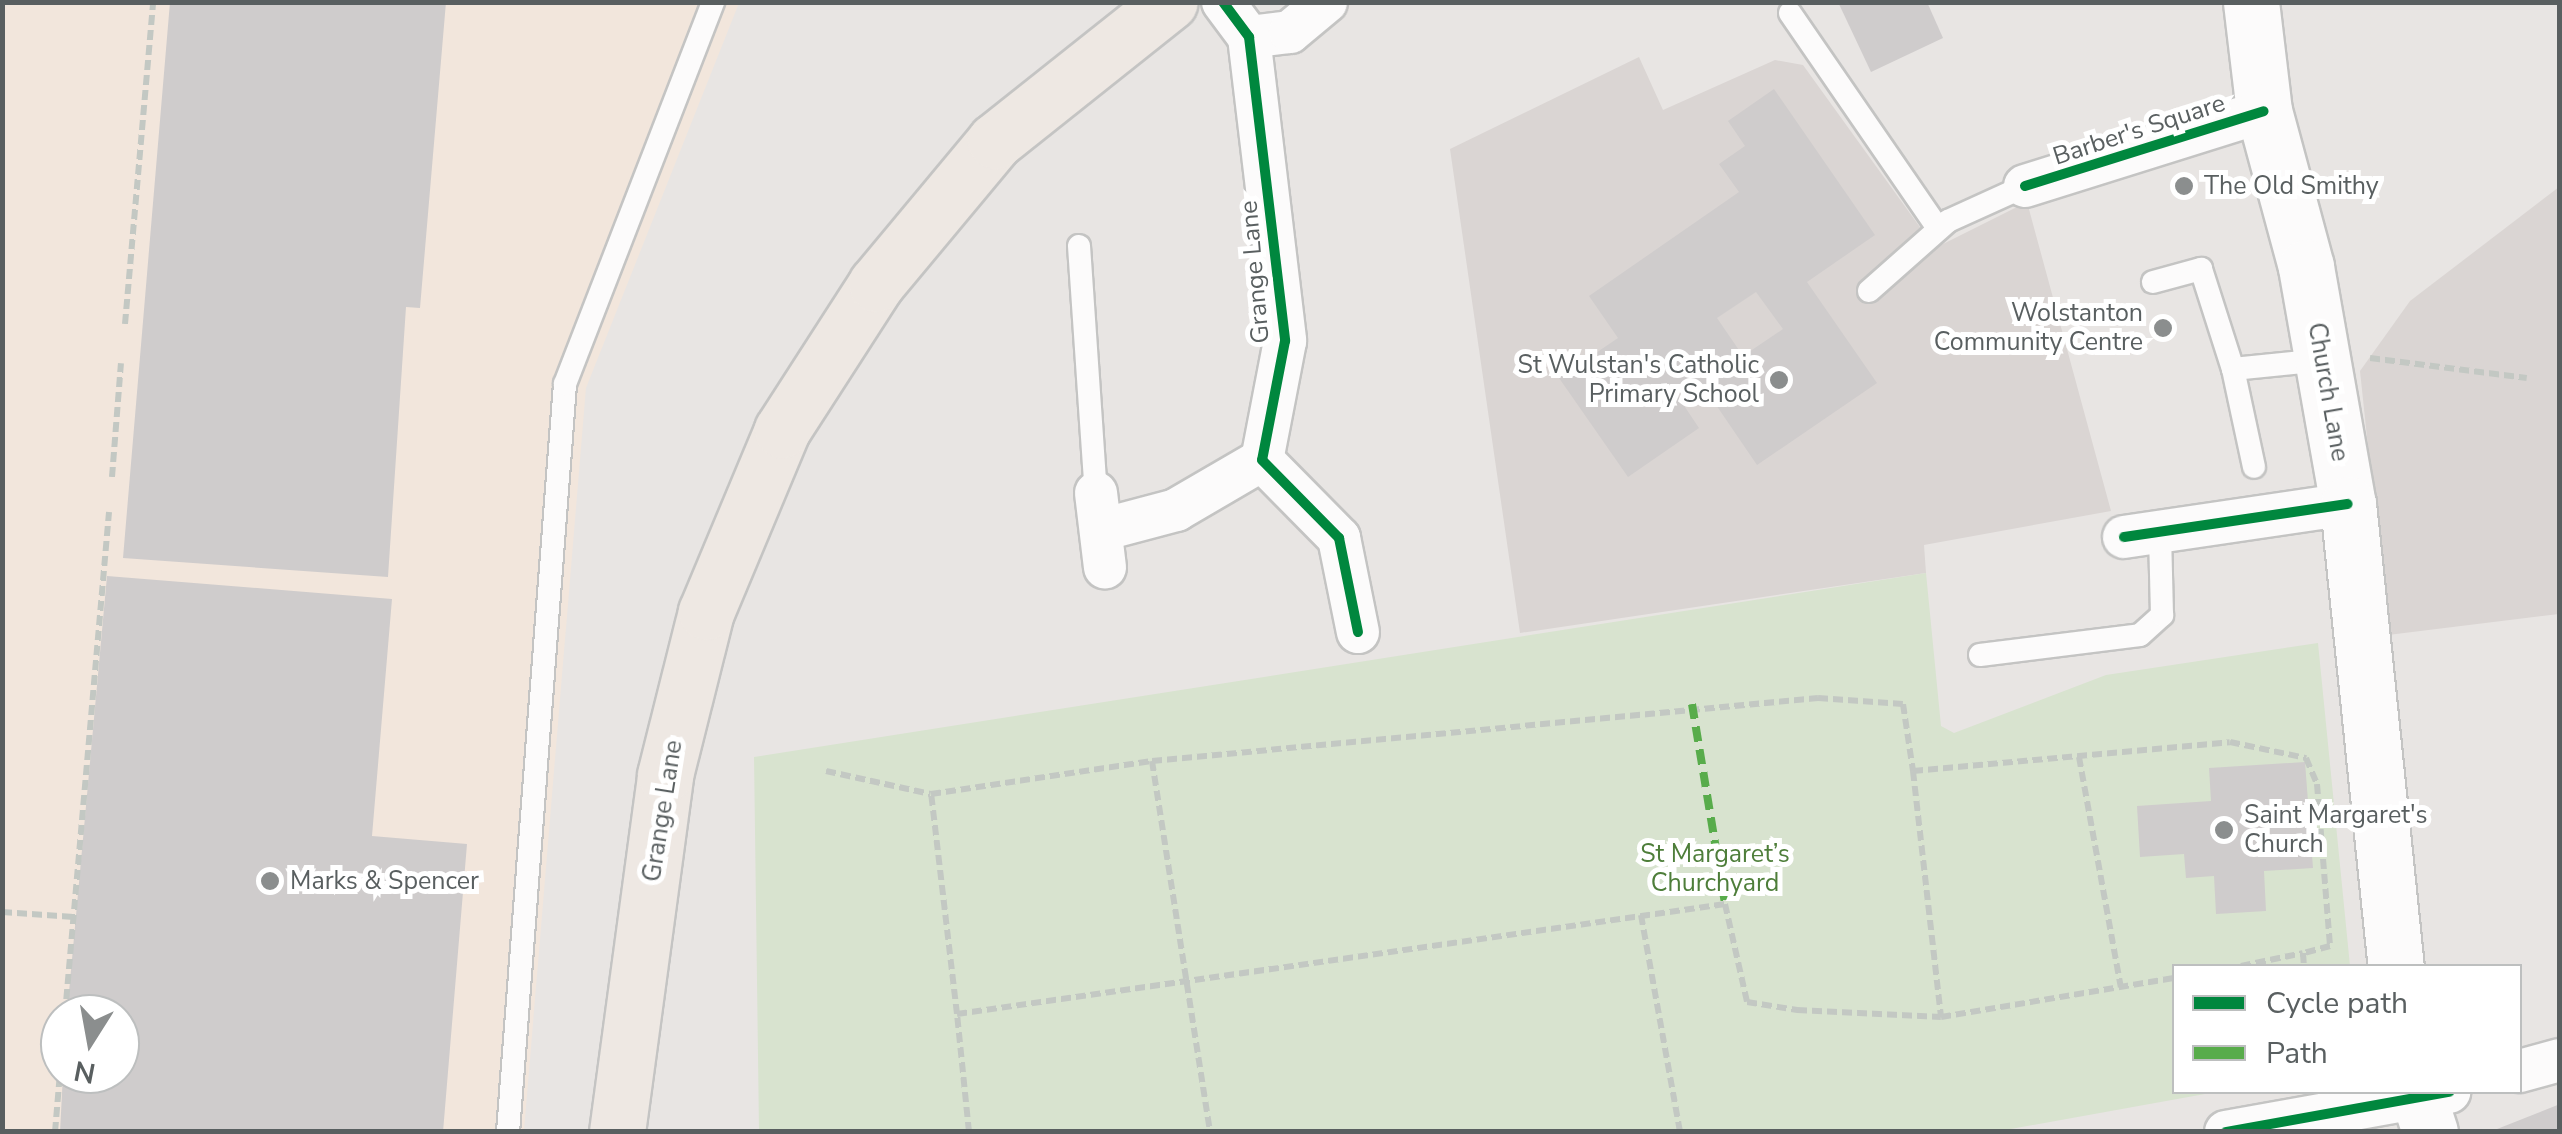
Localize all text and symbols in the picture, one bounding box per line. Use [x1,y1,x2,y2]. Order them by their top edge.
street label: Barber's Square [2049,88,2229,172]
place label: The Old Smithy [2204,171,2379,201]
marker: The Old Smithy [2173,175,2195,197]
street label: Grange Lane [1234,199,1276,345]
place label: Wolstanton Community Centre [1934,299,2143,358]
marker: Wolstanton Community Centre [2152,317,2174,339]
street label: Church Lane [2301,320,2355,464]
place label: St Wulstan's Catholic Primary School [1518,351,1759,410]
marker: St Wulstan's Catholic Primary School [1768,369,1790,391]
street label: Grange Lane [637,738,689,884]
place label: Saint Margaret's Church [2244,801,2427,860]
marker: Saint Margaret's Church [2213,819,2235,841]
park label: St Margaret’s Churchyard [1640,840,1790,899]
place label: Marks & Spencer [290,866,479,896]
marker: Marks & Spencer [259,870,281,892]
legend [2172,964,2522,1094]
text: Cycle path [2266,983,2408,1024]
north arrow [40,994,140,1094]
text: Path [2266,1033,2328,1074]
text: N [71,1051,99,1092]

